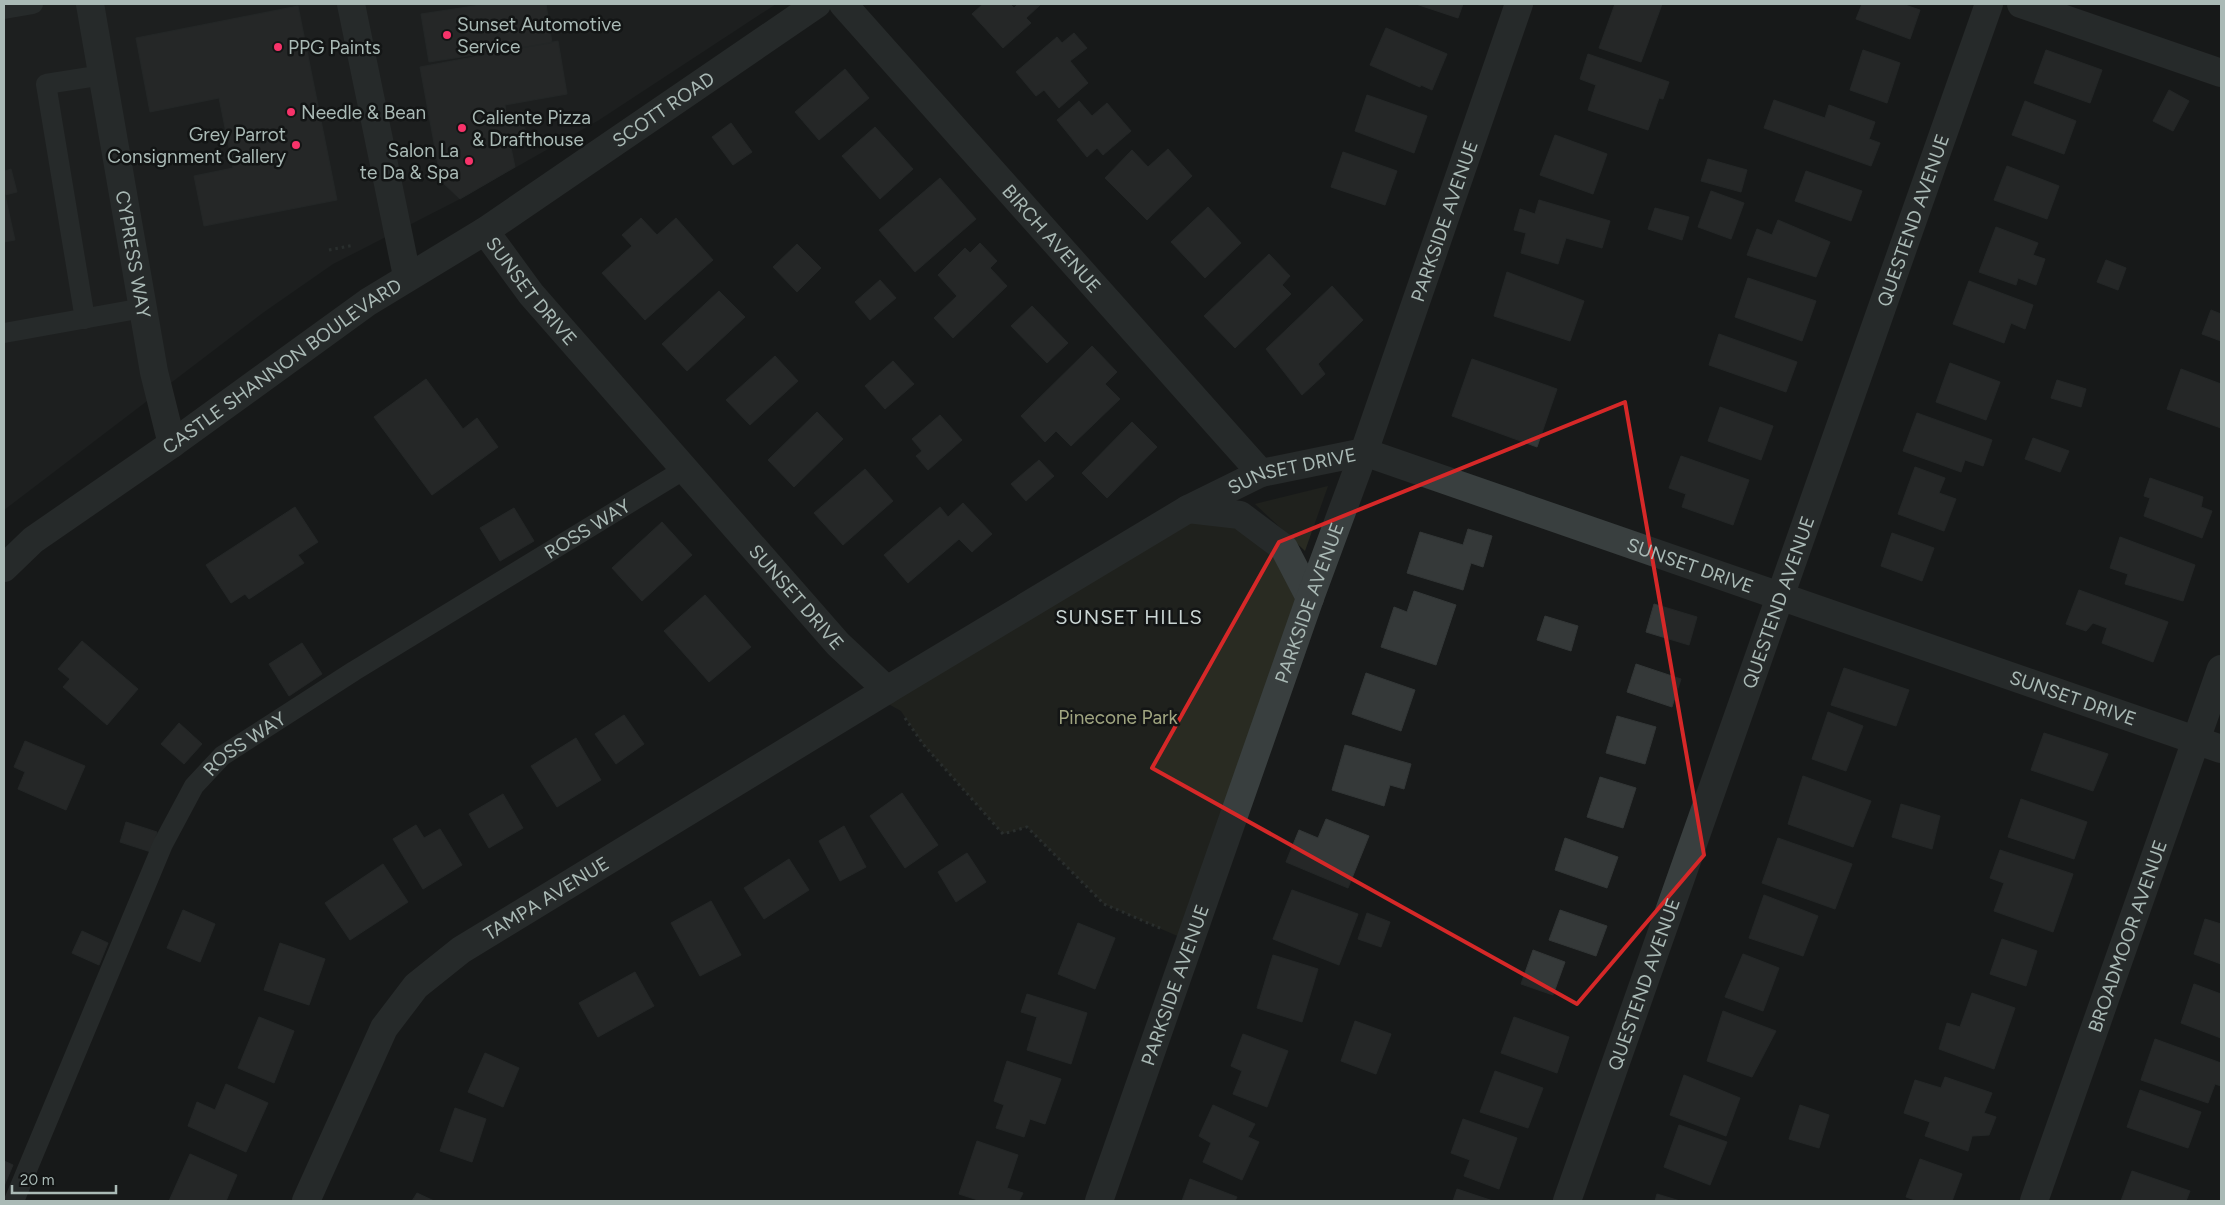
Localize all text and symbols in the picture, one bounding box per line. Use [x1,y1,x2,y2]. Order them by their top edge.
place label: Sunset Automotive Service [457,13,621,58]
marker: Sunset Automotive Service [441,29,453,41]
place label: PPG Paints [288,36,381,59]
marker: PPG Paints [272,41,284,53]
street label: SCOTT ROAD [608,67,719,152]
place label: Needle & Bean [301,101,426,124]
marker: Needle & Bean [285,106,297,118]
place label: Caliente Pizza & Drafthouse [472,106,591,151]
marker: Caliente Pizza & Drafthouse [456,122,468,134]
place label: Grey Parrot Consignment Gallery [107,123,286,168]
street label: QUESTEND AVENUE [1872,131,1954,310]
street label: PARKSIDE AVENUE [1406,137,1483,305]
marker: Grey Parrot Consignment Gallery [290,139,302,151]
place label: Salon La te Da & Spa [360,139,459,184]
marker: Salon La te Da & Spa [463,155,475,167]
street label: BIRCH AVENUE [997,180,1106,298]
street label: CYPRESS WAY [111,189,156,320]
street label: SUNSET DRIVE [481,232,582,350]
street label: CASTLE SHANNON BOULEVARD [158,273,406,459]
street label: SUNSET DRIVE [1224,443,1358,500]
street label: ROSS WAY [540,494,635,564]
street label: QUESTEND AVENUE [1738,513,1820,692]
street label: PARKSIDE AVENUE [1270,519,1349,686]
street label: SUNSET DRIVE [1624,533,1757,598]
street label: SUNSET DRIVE [744,540,849,655]
district label: SUNSET HILLS [1055,605,1203,629]
street label: SUNSET DRIVE [2007,666,2139,731]
park label: Pinecone Park [1058,706,1179,729]
street label: ROSS WAY [198,707,291,781]
street label: BROADMOOR AVENUE [2083,837,2172,1035]
street label: TAMPA AVENUE [480,851,613,945]
street label: QUESTEND AVENUE [1603,895,1685,1074]
street label: PARKSIDE AVENUE [1136,901,1214,1069]
scale bar [12,1162,116,1194]
text: 20 m [20,1171,54,1189]

